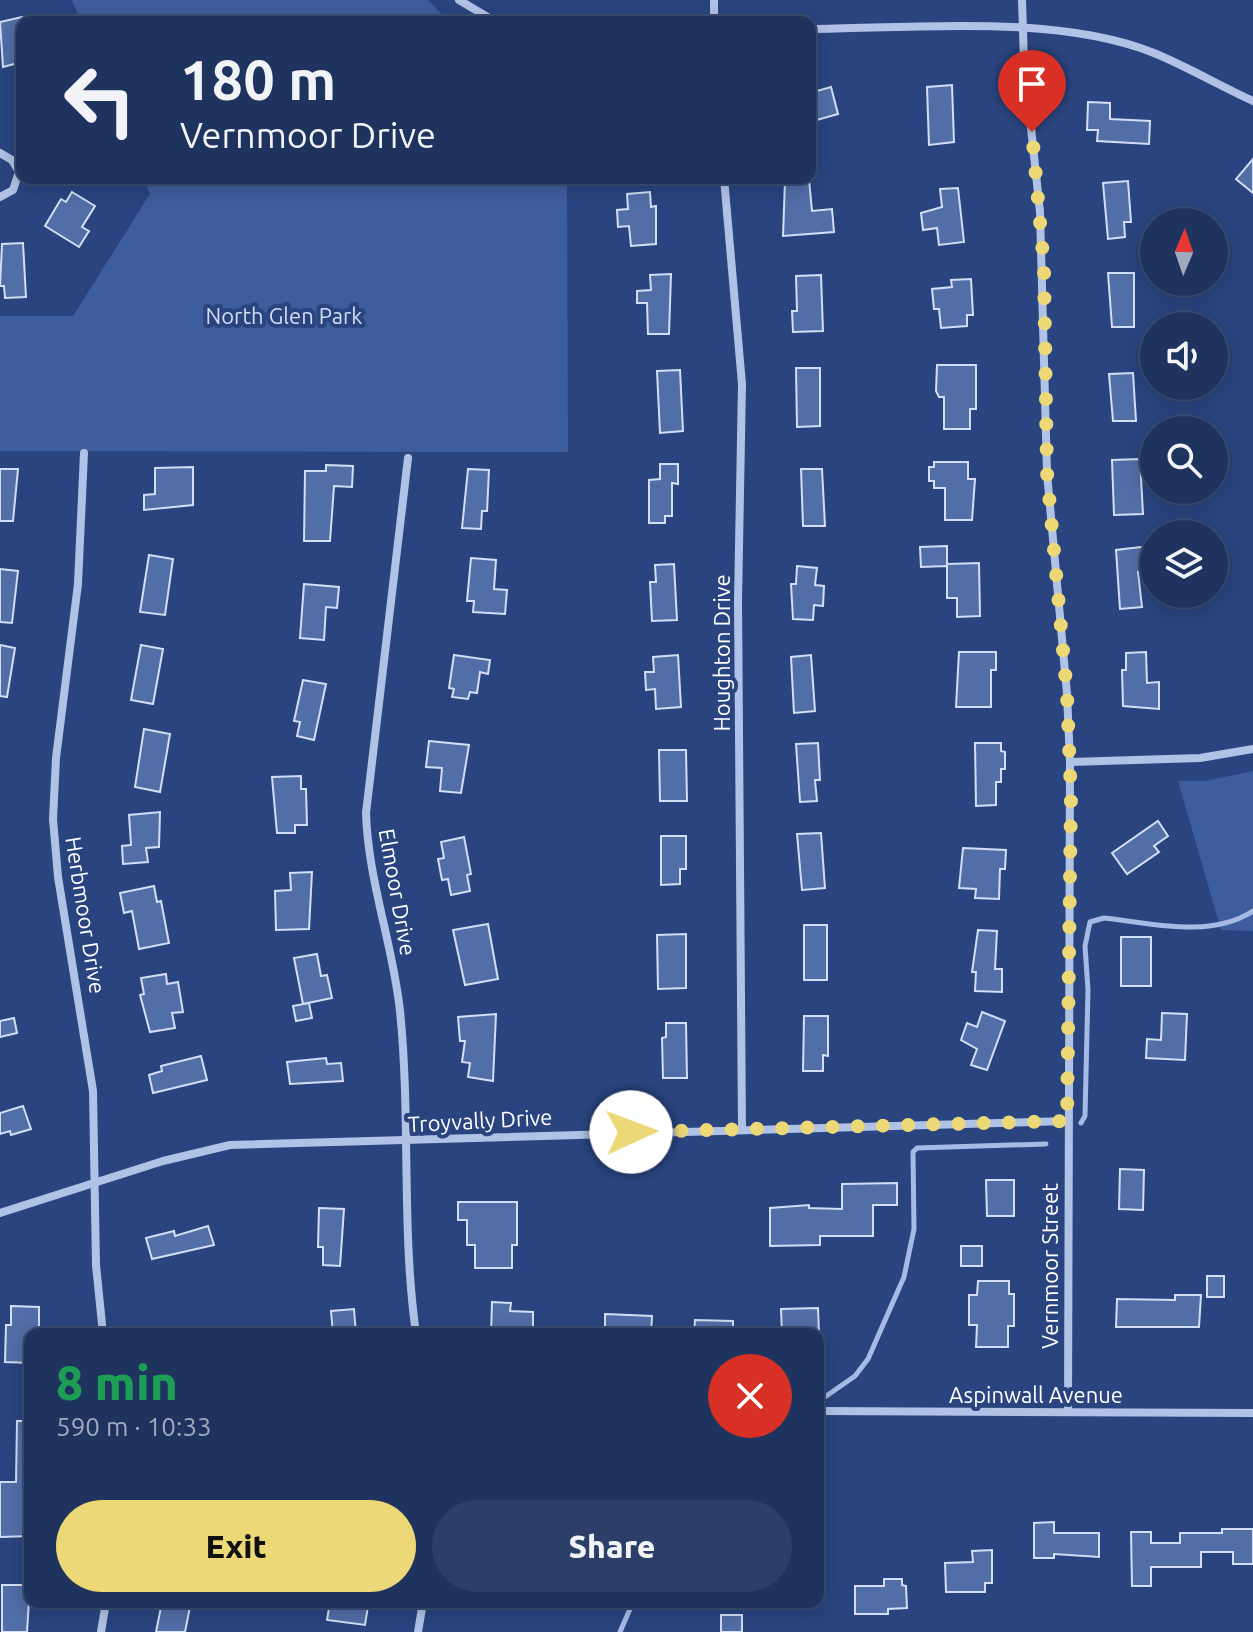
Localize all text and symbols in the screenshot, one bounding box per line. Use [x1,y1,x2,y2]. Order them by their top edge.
icon: left [48,48,152,152]
text: 180 m [180,48,336,111]
pin [998,50,1066,132]
icon: arrive [1010,62,1054,106]
text: Vernmoor Drive [180,114,436,155]
north arrow [1140,208,1228,296]
map controls [1140,208,1228,608]
park label: North Glen Park [206,303,362,328]
button: sound [1140,312,1228,400]
button: search [1140,416,1228,504]
button: layers [1140,520,1228,608]
street label: Houghton Drive [709,574,734,732]
street label: Elmoor Drive [375,827,421,957]
street label: Herbmoor Drive [61,835,111,995]
position arrow [589,1090,673,1174]
street label: Troyvally Drive [407,1104,553,1136]
street label: Vernmoor Street [1037,1183,1062,1349]
button: close [708,1354,792,1438]
text: 8 min [56,1355,178,1409]
street label: Aspinwall Avenue [949,1382,1123,1407]
text: 590 m · 10:33 [56,1412,212,1441]
button: Exit [56,1500,416,1592]
button: Share [432,1500,792,1592]

